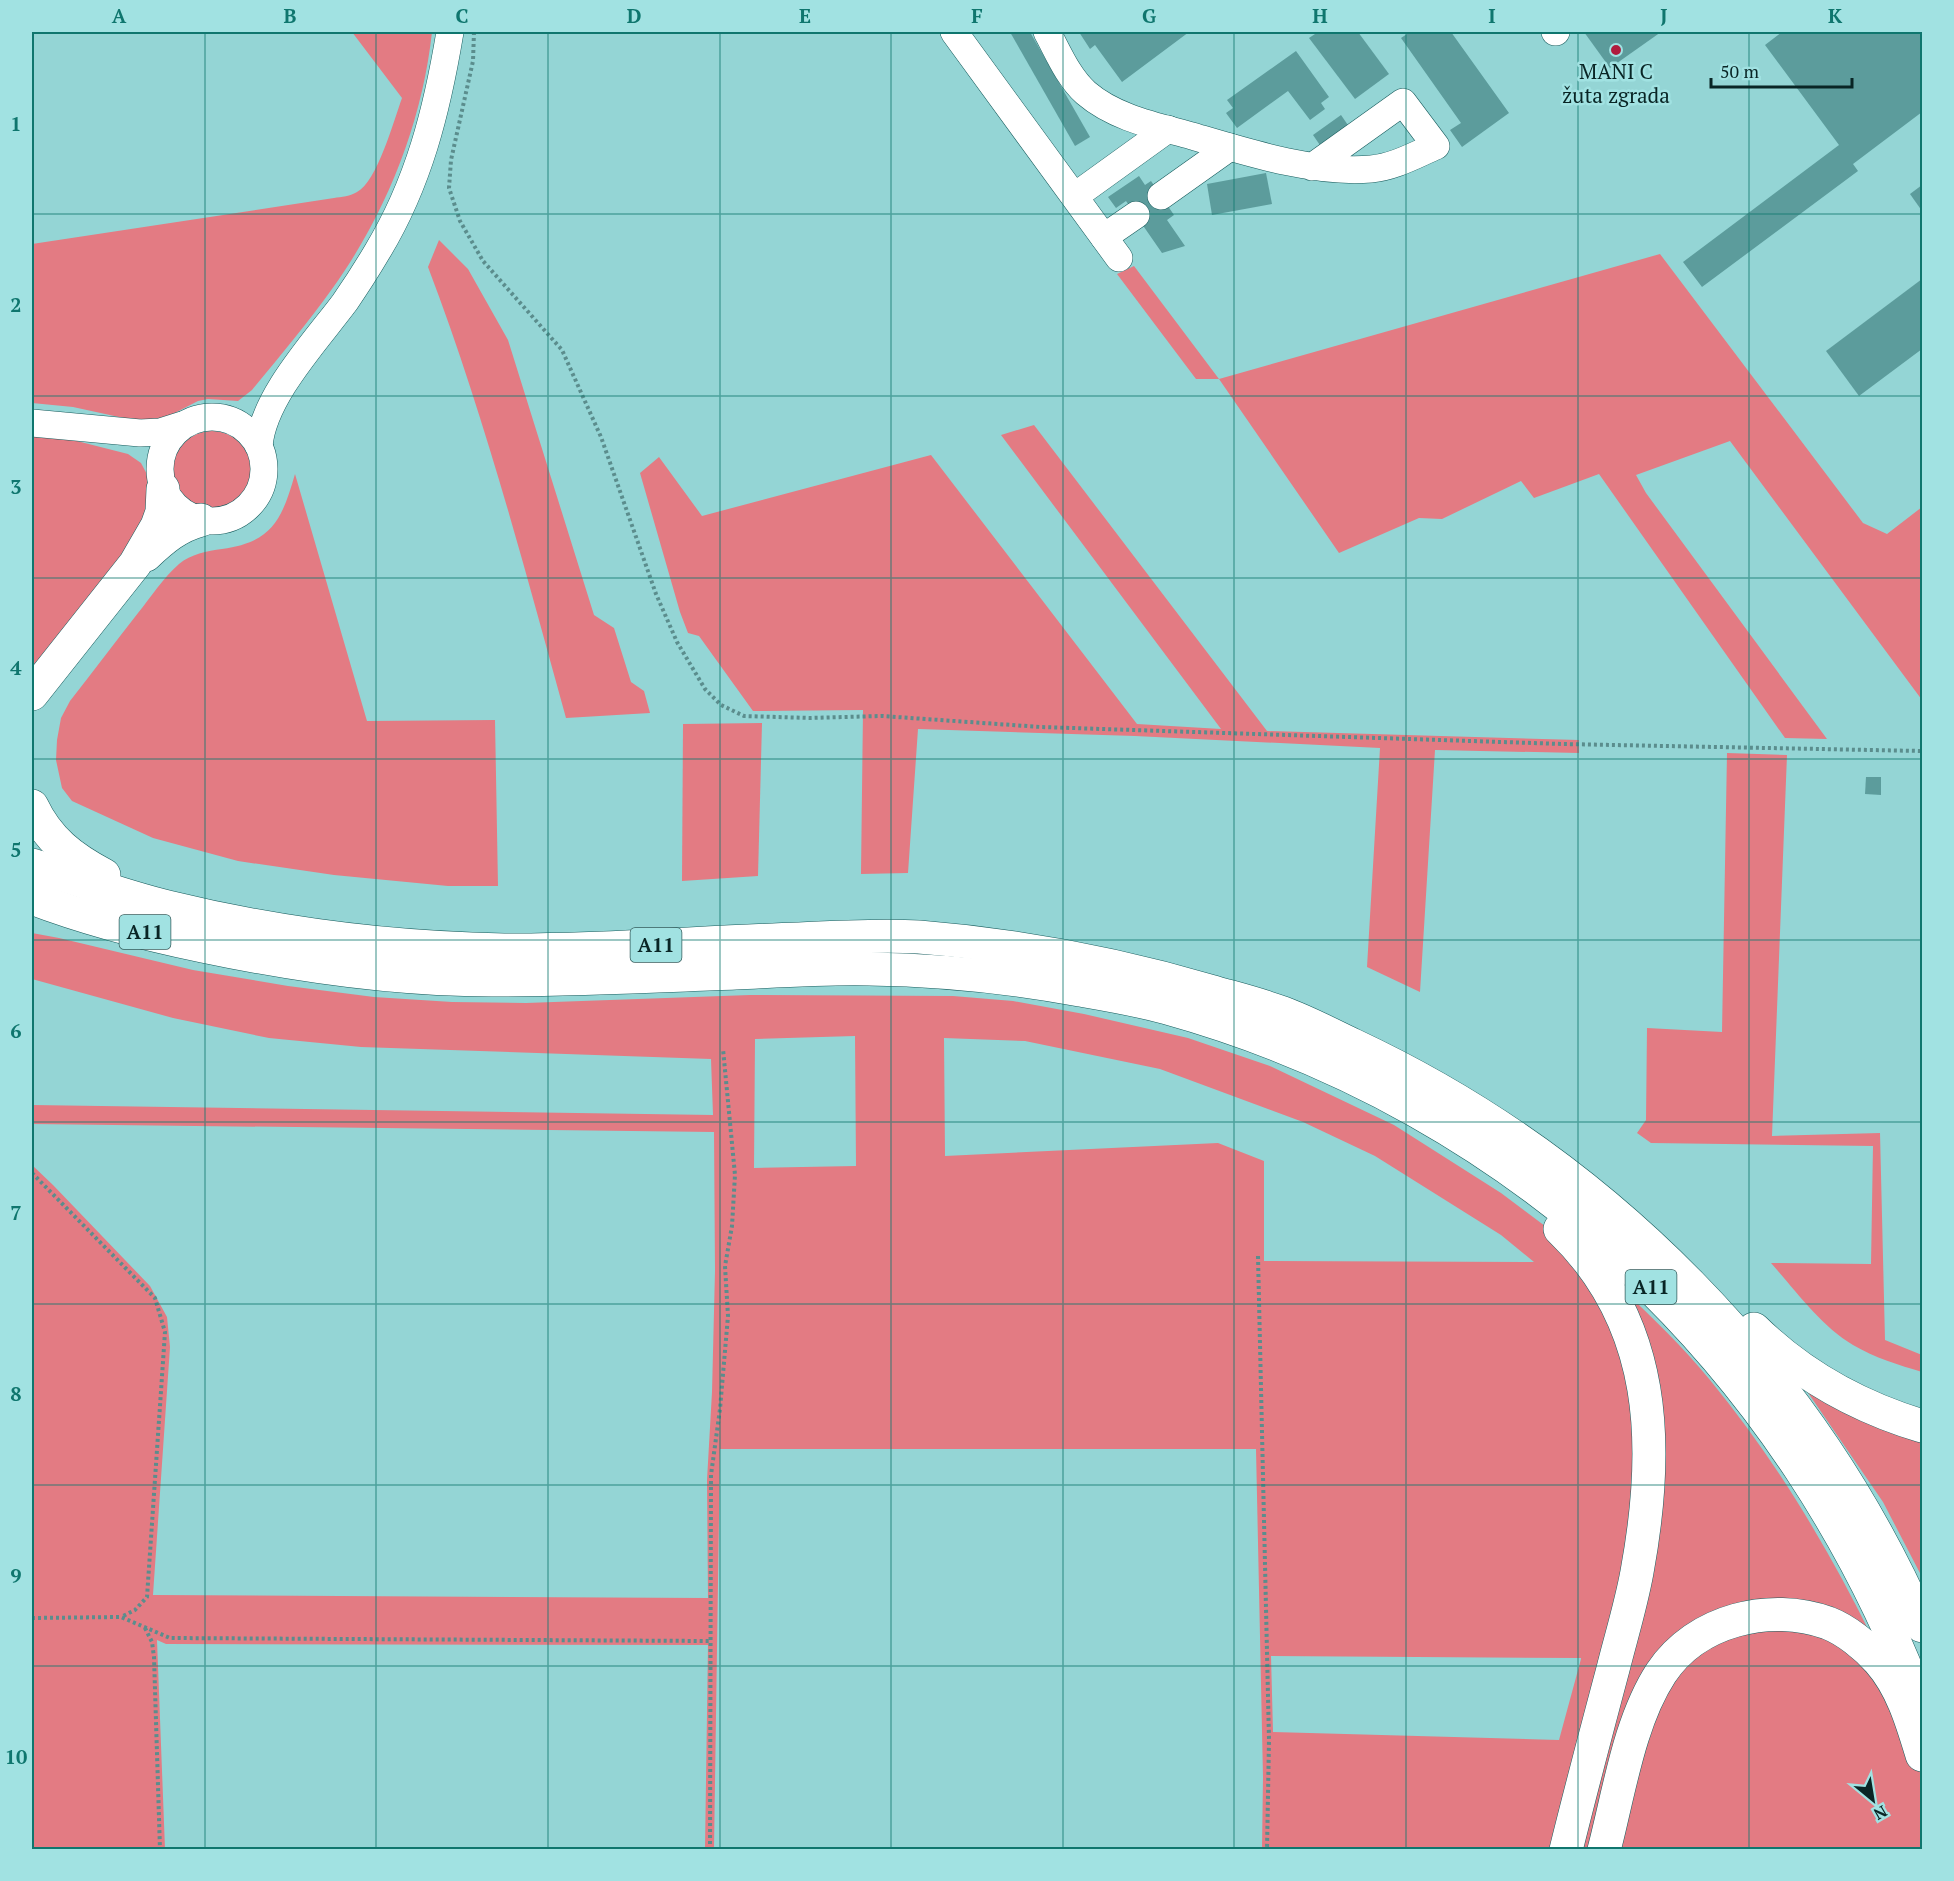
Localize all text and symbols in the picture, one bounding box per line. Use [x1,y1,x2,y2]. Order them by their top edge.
text: A [112,2,127,29]
text: B [284,2,297,29]
text: C [455,2,469,29]
text: D [627,2,641,29]
text: E [799,2,811,29]
text: F [971,2,983,29]
text: G [1142,2,1156,29]
text: H [1312,2,1328,29]
text: I [1488,2,1496,29]
text: J [1660,2,1668,29]
text: K [1828,2,1843,29]
marker: MANI C žuta zgrada [1609,43,1623,57]
scale bar [1711,51,1852,89]
place label: MANI C žuta zgrada [1562,57,1670,109]
text: 50 m [1720,59,1760,83]
text: 1 [10,110,22,137]
text: 2 [10,291,22,318]
text: 3 [10,473,22,500]
text: 4 [10,654,22,681]
text: 5 [10,836,22,863]
road number: A11 [120,915,170,949]
road number: A11 [630,928,682,962]
text: 6 [10,1017,22,1044]
text: 7 [10,1199,22,1226]
road number: A11 [1626,1270,1676,1304]
text: 8 [10,1380,22,1407]
text: 9 [10,1562,22,1589]
text: 10 [5,1743,27,1770]
north arrow [1843,1770,1903,1830]
text: N [1870,1800,1891,1826]

